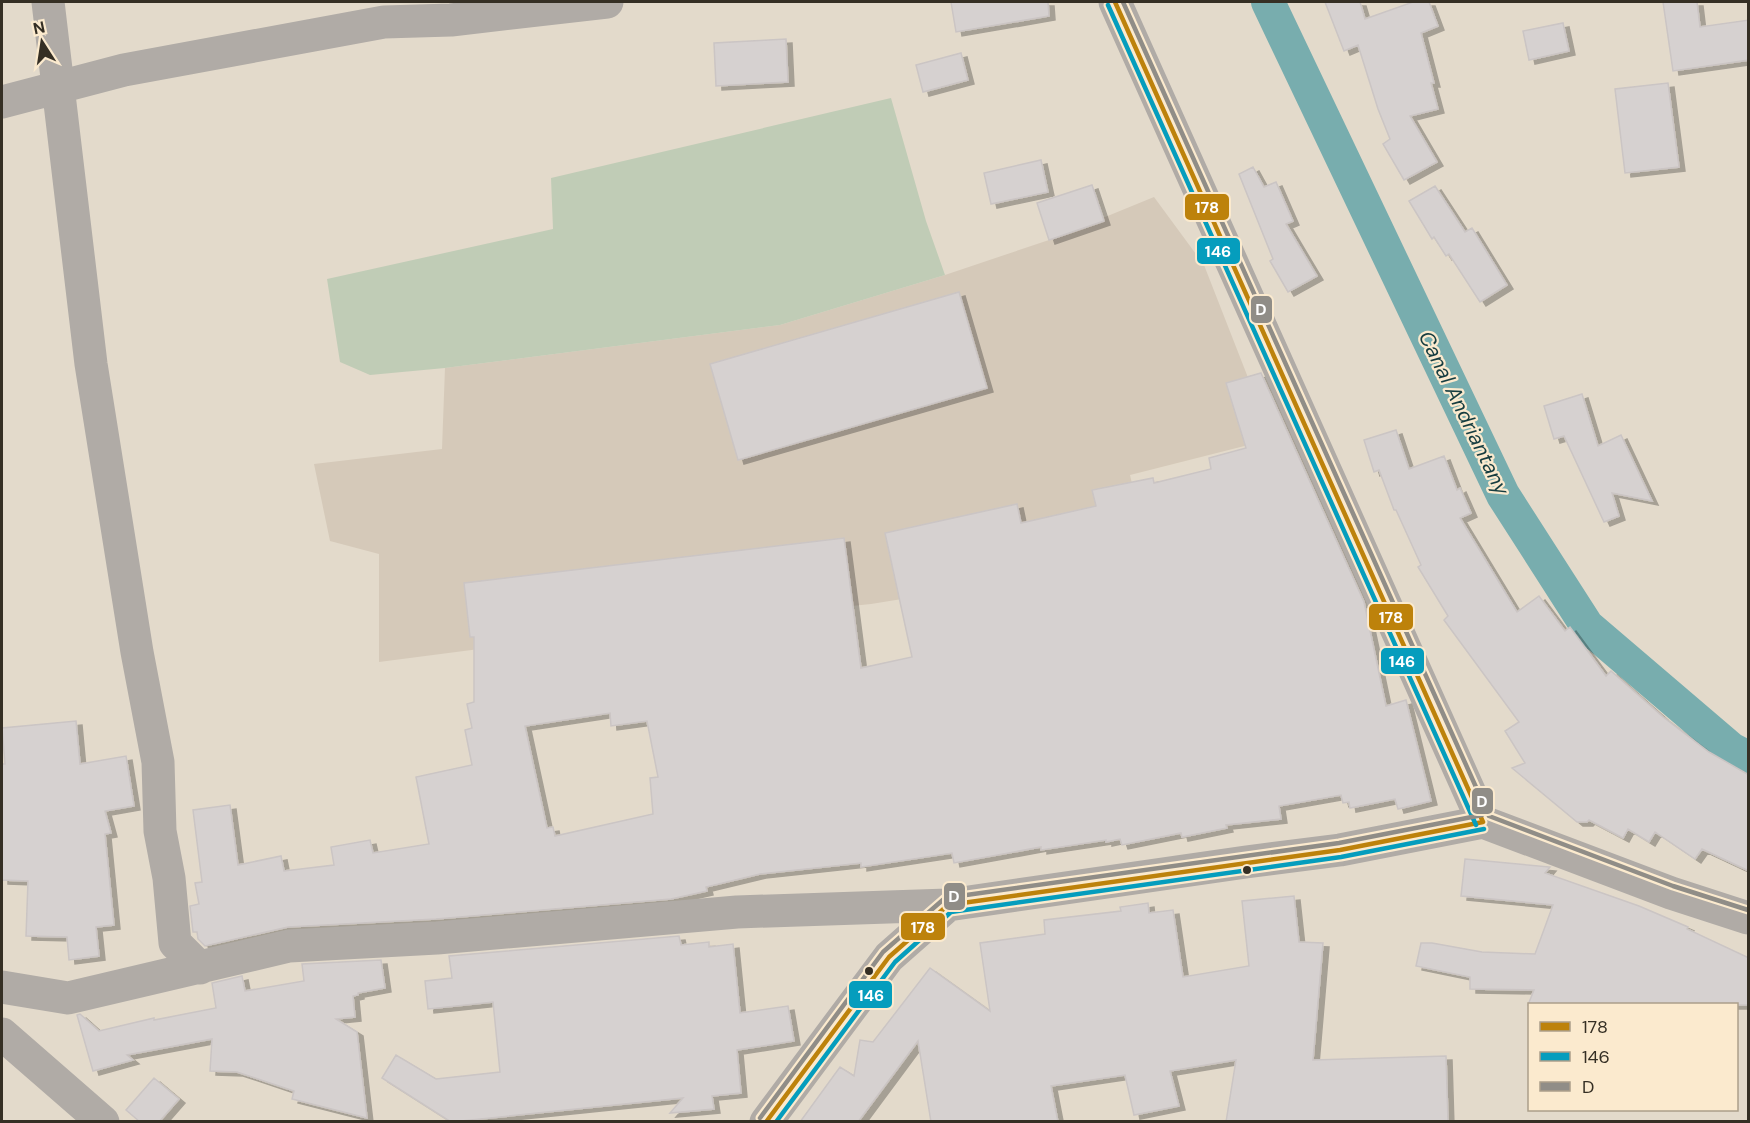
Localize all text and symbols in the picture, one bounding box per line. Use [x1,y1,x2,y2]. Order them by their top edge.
north arrow [12,12,72,72]
text: N [31,16,47,39]
line badge: 178 [1184,193,1230,221]
text: 178 [1195,197,1219,218]
line badge: 146 [1196,237,1241,265]
text: 146 [1205,241,1231,262]
line badge: D [1250,295,1273,324]
text: D [1255,299,1267,320]
water label: Canal Andriantany [1412,326,1517,501]
line badge: 178 [1368,603,1414,631]
text: 178 [1379,607,1403,628]
line badge: 146 [1380,647,1425,675]
text: 146 [1389,651,1415,672]
line badge: D [1471,787,1494,815]
text: D [1476,791,1488,812]
unlabelled marker [1241,864,1253,876]
line badge: D [943,882,966,911]
text: D [948,886,960,907]
line badge: 178 [900,912,946,941]
text: 178 [911,917,935,938]
unlabelled marker [863,965,875,977]
line badge: 146 [848,980,893,1009]
text: 146 [858,985,884,1006]
legend [1528,1003,1738,1111]
text: 178 [1582,1015,1608,1039]
text: 146 [1582,1045,1610,1069]
text: D [1582,1075,1594,1099]

